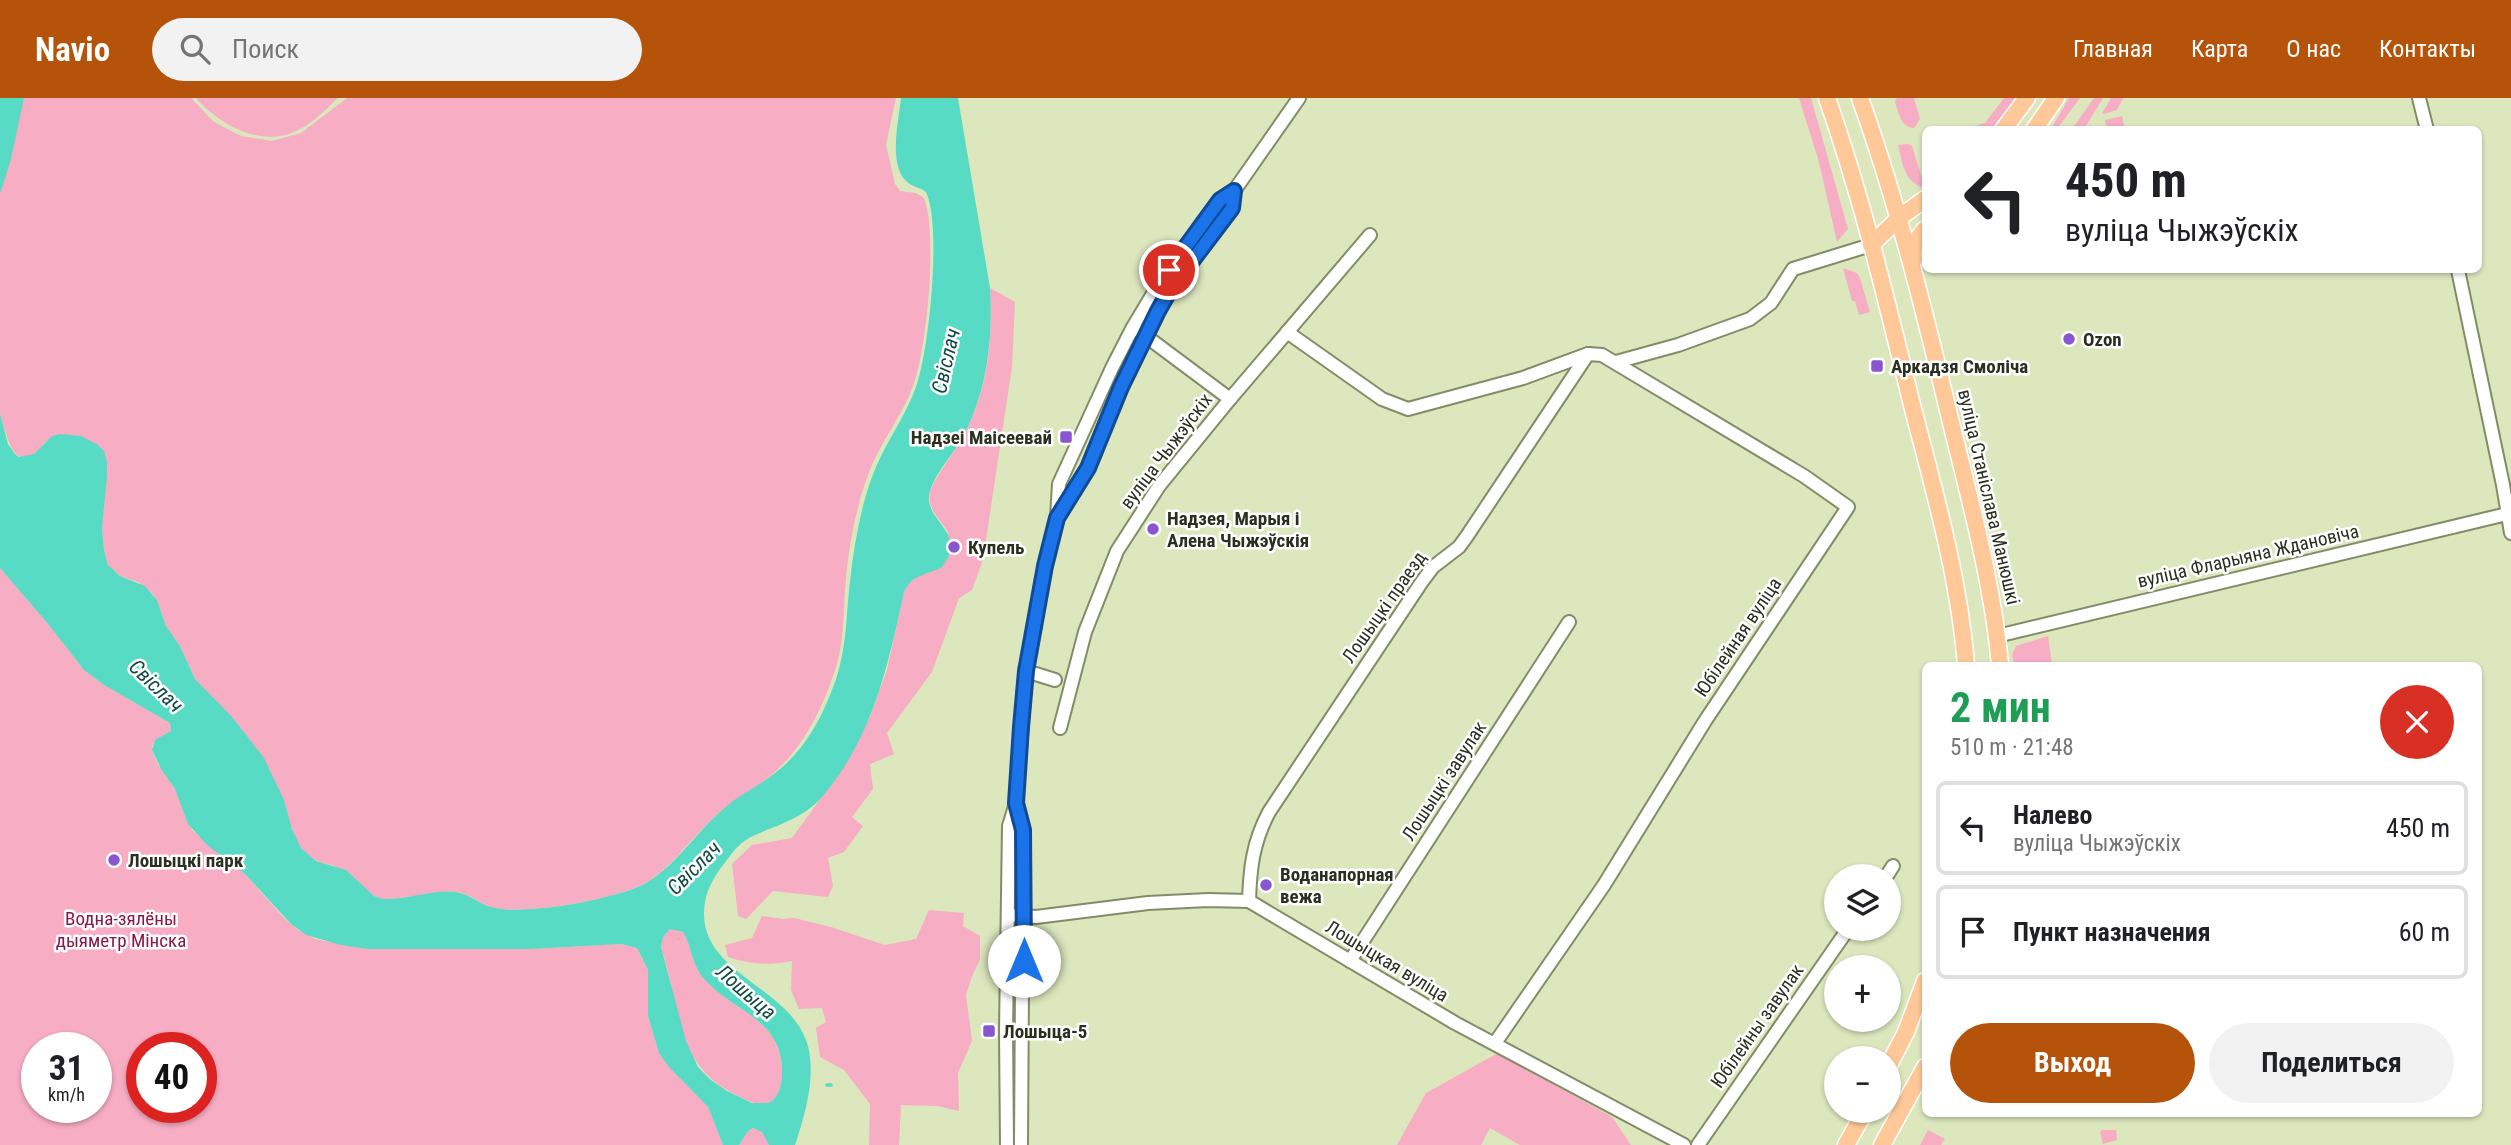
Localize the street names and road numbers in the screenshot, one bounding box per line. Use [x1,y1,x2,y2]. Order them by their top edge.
street label: вуліца Станіслава Манюшкі [1953,387,2025,607]
street label: вуліца Чыжэўскіх [1115,389,1217,513]
street label: вуліца Фларыяна Ждановіча [2135,519,2361,593]
street label: Лошыцкі праезд [1337,547,1431,667]
street label: Юбілейная вуліца [1690,573,1786,701]
street label: Лошыцкі завулак [1397,717,1491,845]
street label: Лошыцкая вуліца [1321,915,1453,1007]
street label: Юбілейны завулак [1706,960,1808,1092]

